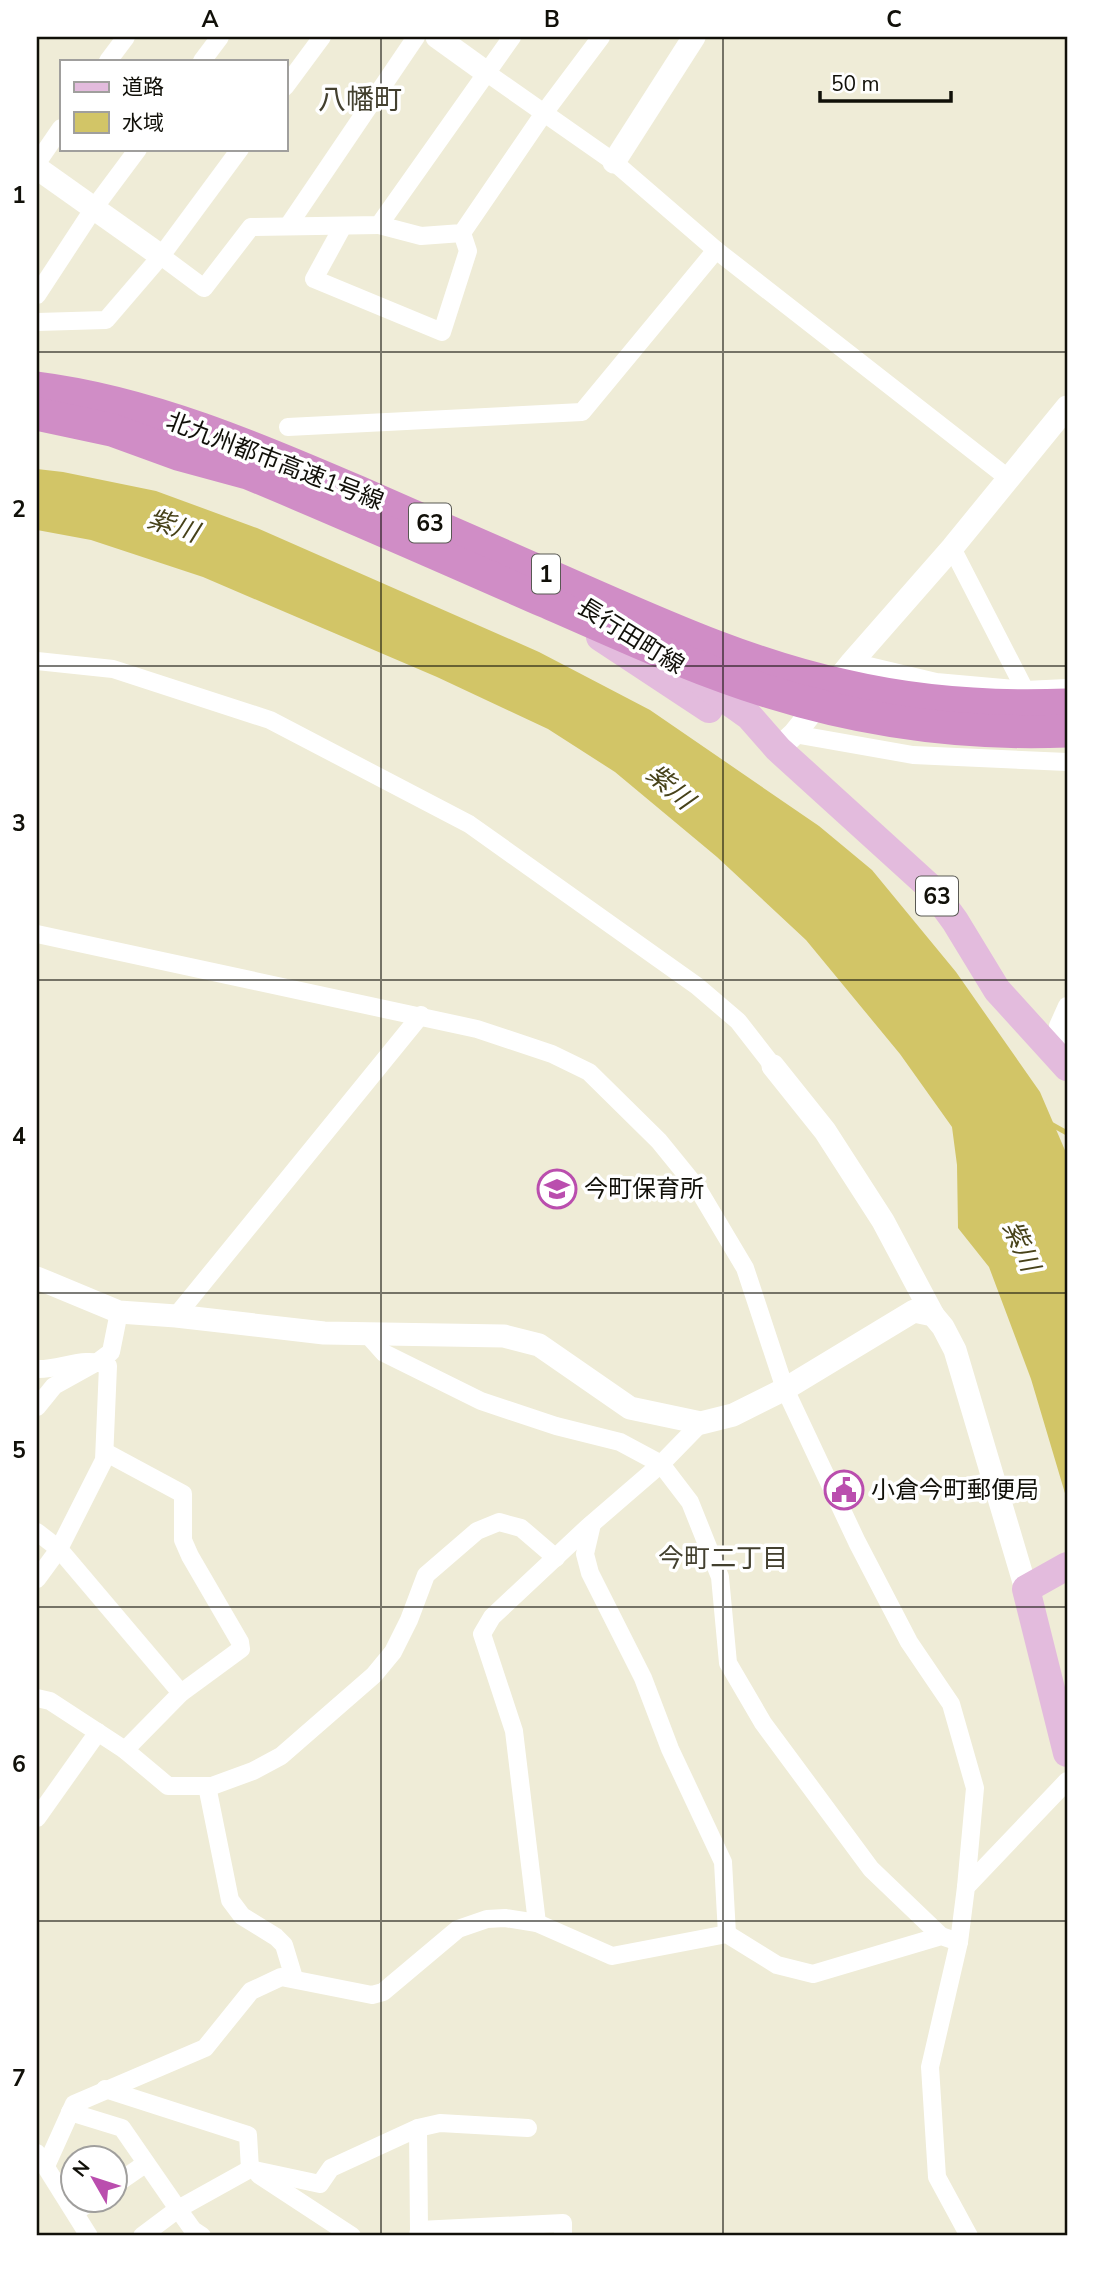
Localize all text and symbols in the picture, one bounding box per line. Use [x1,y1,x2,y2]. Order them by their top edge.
text: A [201,4,219,35]
text: B [544,4,560,35]
text: C [886,4,902,35]
legend [60,60,287,150]
scale bar [820,60,952,104]
text: 50 m [831,70,880,98]
text: 道路 [122,73,164,101]
district label: 八幡町 [318,81,402,119]
text: 水域 [122,109,164,137]
text: 1 [12,180,26,211]
street label: 北九州都市高速1号線 [162,405,388,517]
text: 2 [12,494,26,525]
water label: 紫川 [143,501,206,552]
road number: 63 [409,503,451,542]
road number: 1 [532,554,560,594]
street label: 長行田町線 [572,591,690,681]
water label: 紫川 [639,757,703,819]
text: 3 [12,808,26,839]
road number: 63 [916,876,958,916]
text: 4 [12,1121,26,1152]
school or university icon: 今町保育所 [536,1168,578,1210]
place label: 今町保育所 [584,1173,704,1205]
water label: 紫川 [994,1215,1049,1280]
text: 5 [12,1435,26,1466]
public building icon: 小倉今町郵便局 [823,1469,865,1511]
place label: 小倉今町郵便局 [871,1474,1039,1506]
district label: 今町二丁目 [658,1541,788,1576]
text: 6 [12,1749,26,1780]
text: 7 [12,2063,26,2094]
north arrow [60,2144,130,2214]
text: N [67,2155,96,2183]

